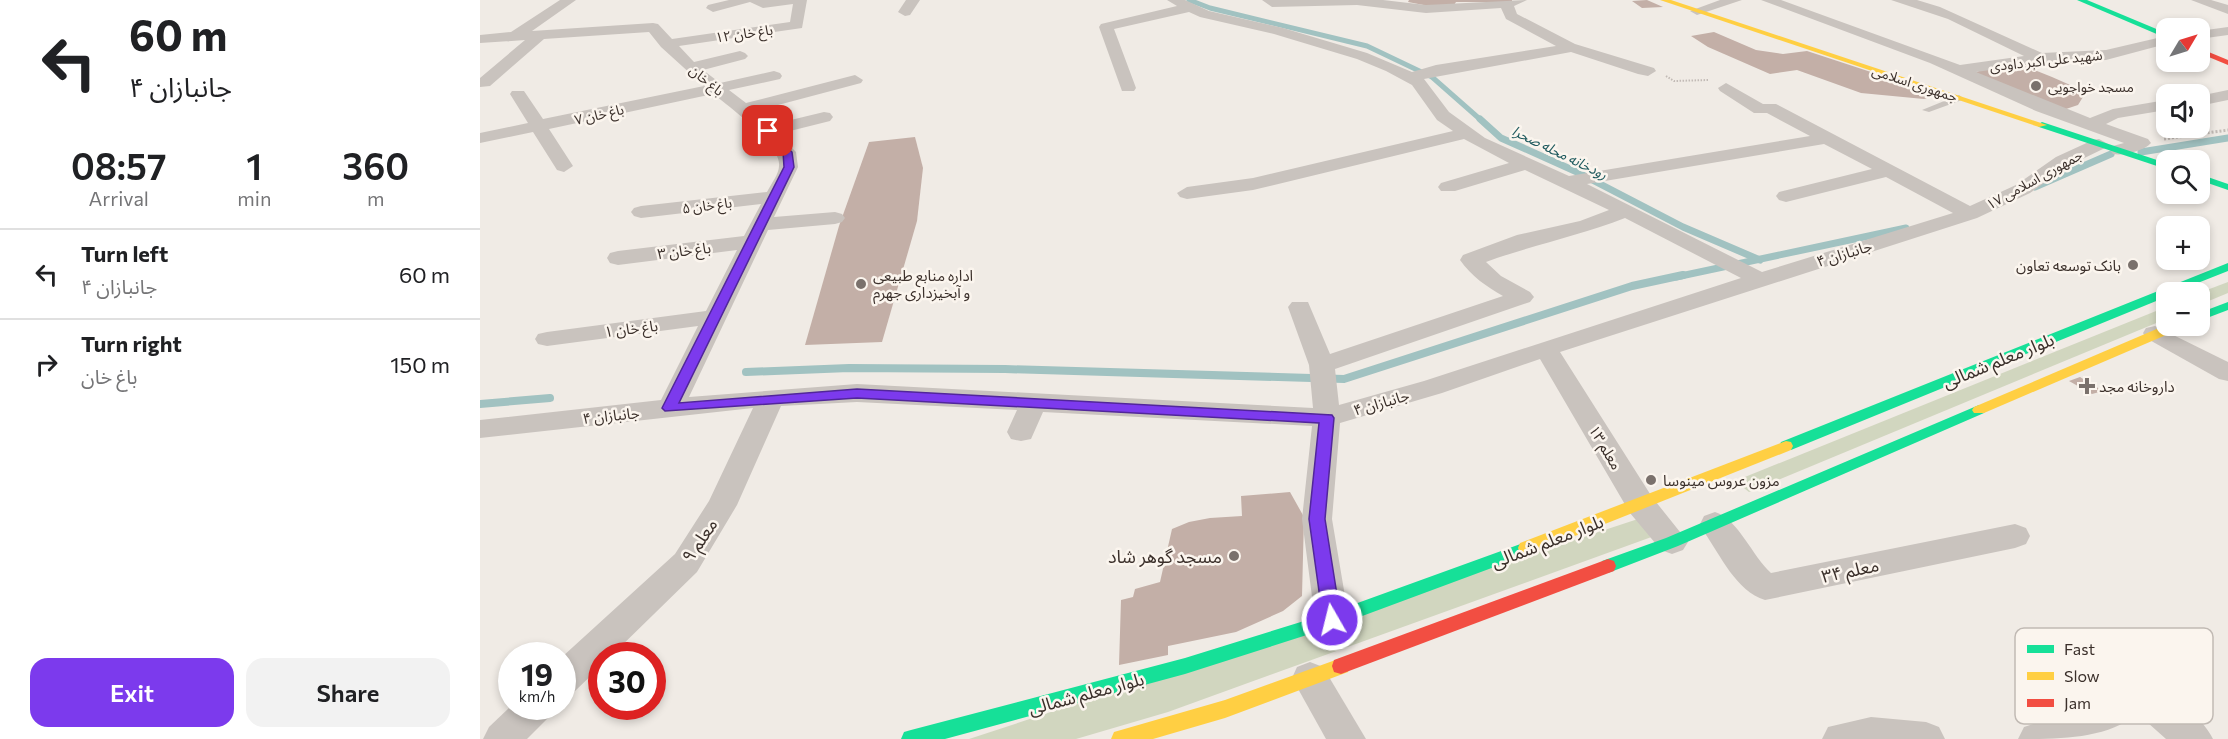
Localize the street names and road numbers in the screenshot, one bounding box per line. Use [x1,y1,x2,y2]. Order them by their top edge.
street label: باغ خان ۱۲ [714,20,775,48]
street label: شهید علی اکبر داودی [1989,46,2103,75]
street label: باغ خان [684,61,728,102]
street label: جمهوری اسلامی [1870,61,1960,106]
street label: باغ خان ۷ [573,100,626,131]
street label: جمهوری اسلامی ۱۷ [1983,145,2086,213]
street label: باغ خان ۵ [681,193,734,219]
street label: جانبازان ۴ [1814,236,1874,271]
street label: باغ خان ۳ [656,238,712,266]
street label: باغ خان ۱ [603,316,659,344]
street label: بلوار معلم شمالی [1939,328,2058,395]
street label: جانبازان ۴ [1351,385,1411,419]
street label: جانبازان ۴ [582,403,641,428]
street label: معلم ۱۳ [1583,422,1626,474]
street label: بلوار معلم شمالی [1488,509,1607,575]
street label: معلم ۹ [676,514,724,568]
street label: معلم ۳۴ [1819,553,1881,590]
street label: بلوار معلم شمالی [1026,667,1147,722]

